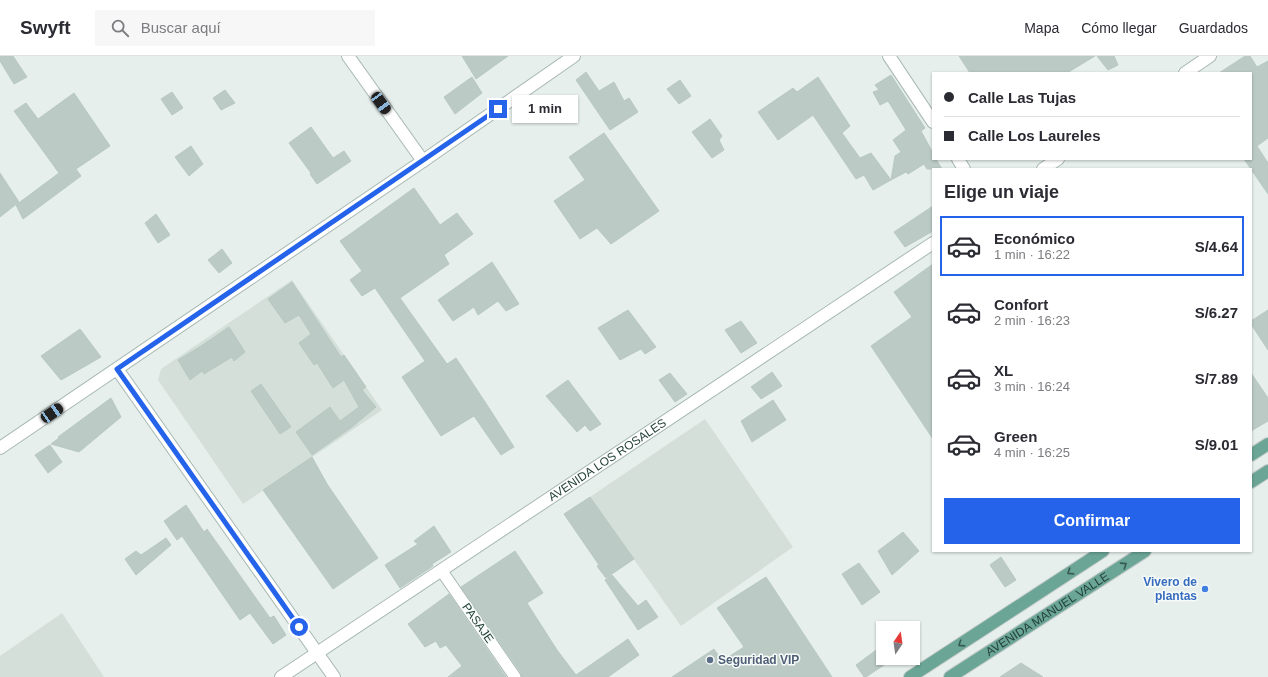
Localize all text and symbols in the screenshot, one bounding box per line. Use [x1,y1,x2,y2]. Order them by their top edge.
search box [95,10,375,46]
text: Swyft [20,17,71,38]
icon: search [109,17,131,39]
text: Buscar aquí [141,19,221,36]
text: Mapa [1024,20,1059,36]
text: Cómo llegar [1081,20,1157,36]
text: Guardados [1179,20,1248,36]
text: Calle Las Tujas [968,89,1076,106]
car [369,90,393,116]
callout: 1 min [512,95,578,123]
route end [489,100,507,118]
text: 1 min [528,101,562,116]
text: Calle Los Laureles [968,127,1101,144]
text: Elige un viaje [944,182,1059,202]
icon: car [946,228,982,264]
text: Económico [994,230,1075,247]
text: S/4.64 [1195,238,1238,255]
text: 1 min · 16:22 [994,247,1070,262]
icon: car [946,294,982,330]
text: Confort [994,296,1048,313]
text: S/6.27 [1195,304,1238,321]
text: 2 min · 16:23 [994,313,1070,328]
icon: car [946,360,982,396]
text: XL [994,362,1013,379]
text: S/7.89 [1195,370,1238,387]
text: 3 min · 16:24 [994,379,1070,394]
car [39,401,65,425]
street label: AVENIDA LOS ROSALES [546,416,669,504]
icon: car [946,426,982,462]
text: Green [994,428,1037,445]
text: S/9.01 [1195,436,1238,453]
text: 4 min · 16:25 [994,445,1070,460]
button: Confirmar [944,498,1240,544]
one-way arrow [1120,562,1127,569]
one-way arrow [1067,567,1074,575]
street label: AVENIDA MANUEL VALLE [983,569,1112,659]
place label: Vivero de plantas [1143,575,1197,603]
marker: Vivero de plantas [1200,584,1210,594]
street label: PASAJE [459,600,497,646]
route start [290,618,308,636]
north arrow [876,621,920,665]
map controls [876,621,920,665]
one-way arrow [958,639,965,646]
place label: Seguridad VIP [718,653,799,667]
marker: Seguridad VIP [705,655,715,665]

